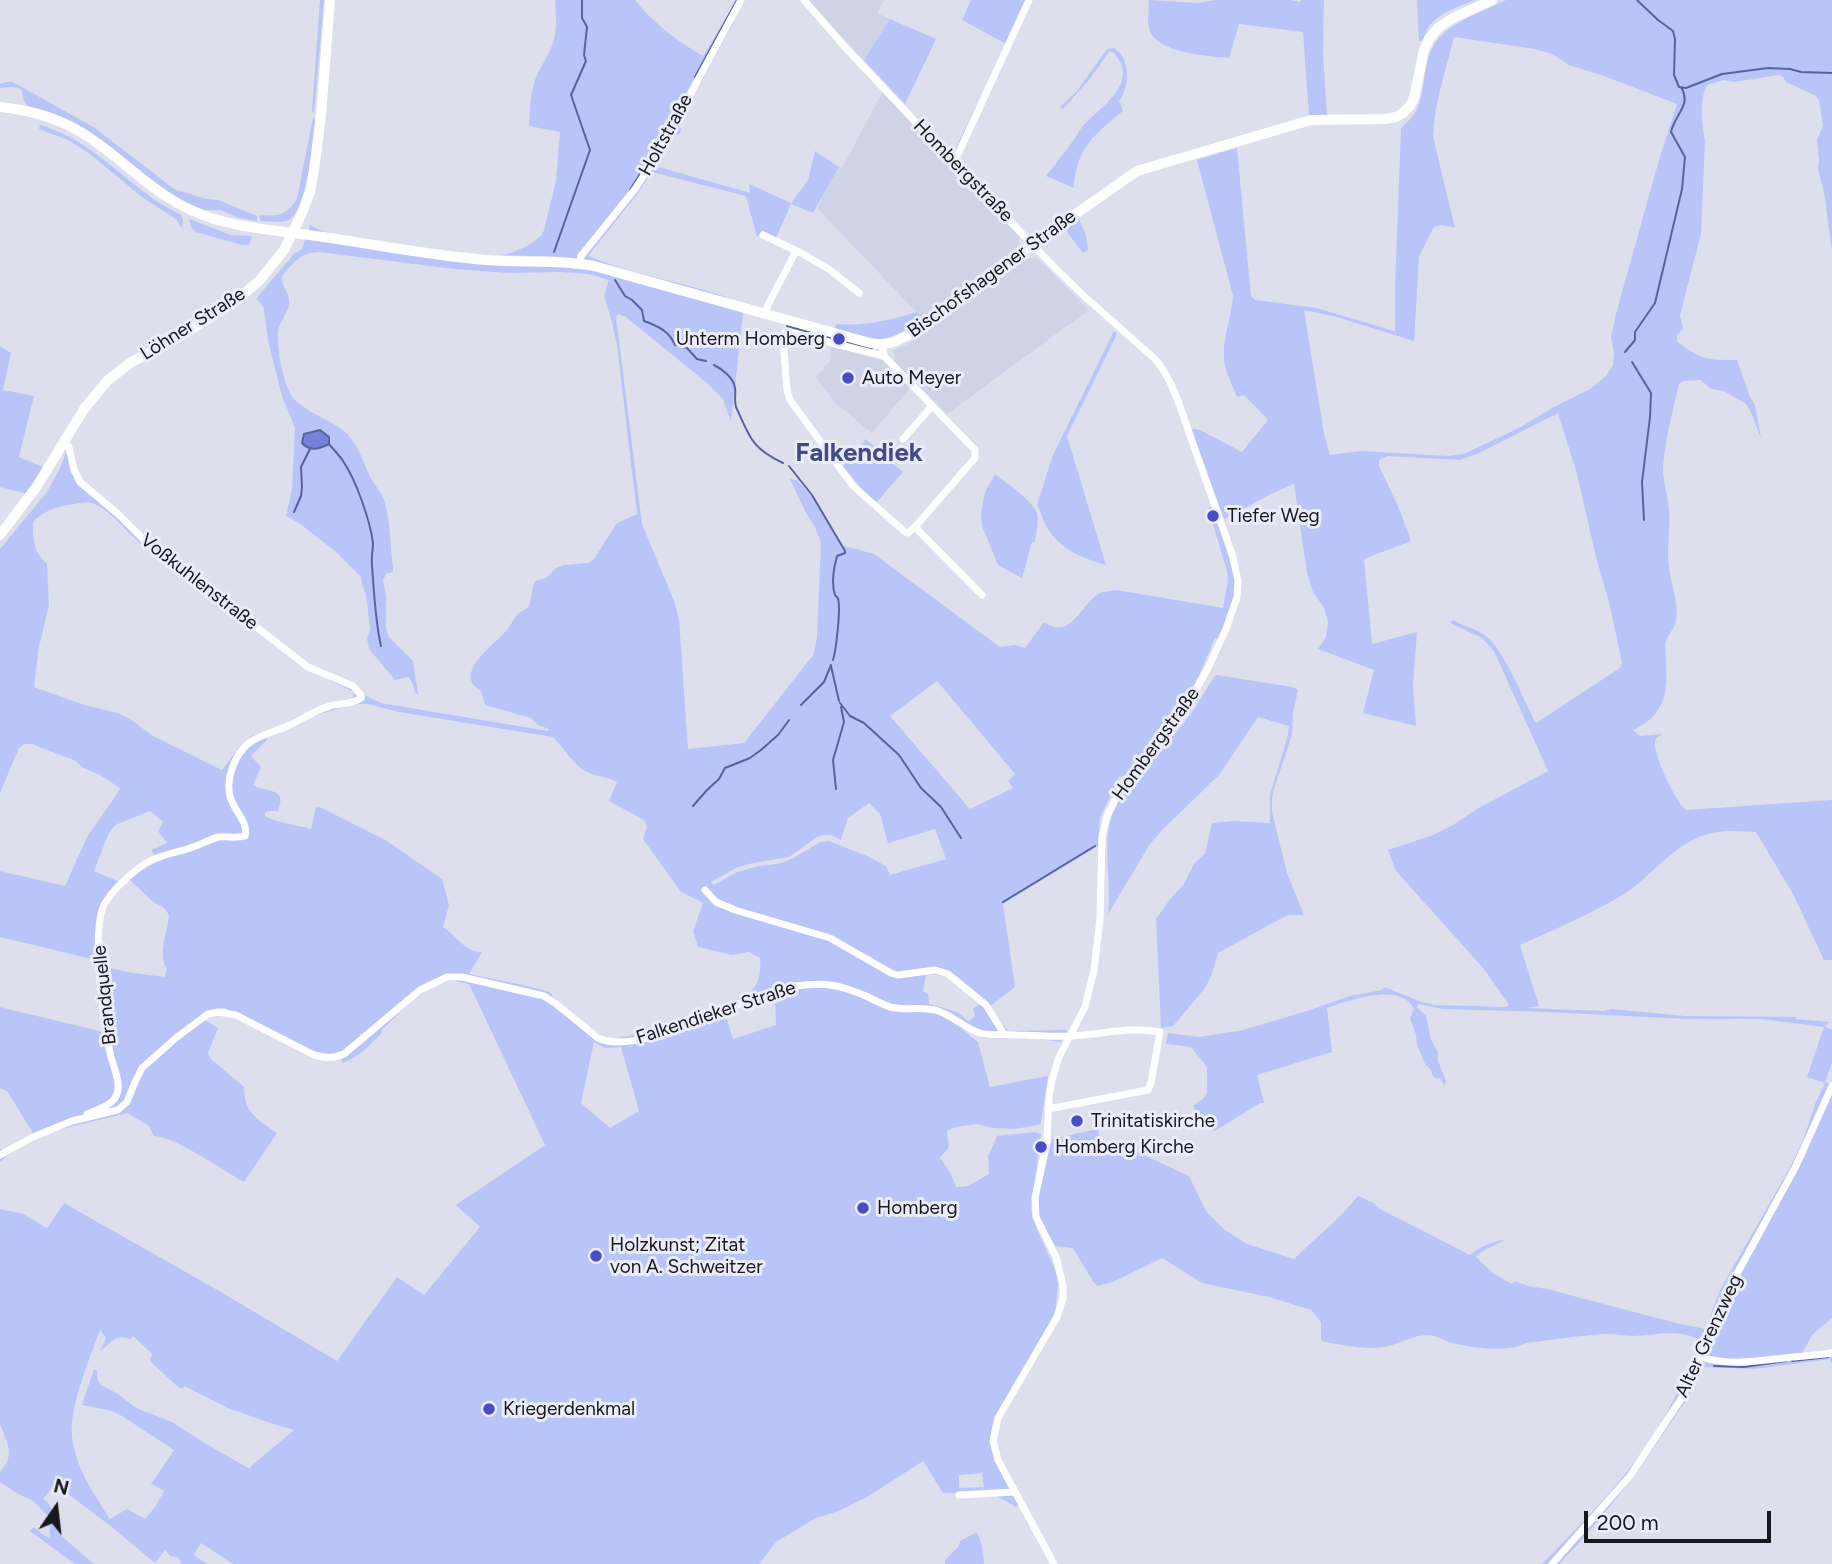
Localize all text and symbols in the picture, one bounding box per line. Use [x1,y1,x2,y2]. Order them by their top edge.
street label: Holtstraße [634,90,698,180]
street label: Hombergstraße [908,115,1018,227]
street label: Bischofshagener Straße [903,205,1081,343]
street label: Löhner Straße [136,283,250,365]
place label: Unterm Homberg [676,328,825,350]
marker: Unterm Homberg [831,331,847,347]
place label: Auto Meyer [862,367,961,389]
marker: Auto Meyer [840,370,856,386]
district label: Falkendiek [795,437,923,469]
place label: Tiefer Weg [1227,505,1320,527]
marker: Tiefer Weg [1205,508,1221,524]
street label: Voßkuhlenstraße [136,529,262,635]
street label: Hombergstraße [1107,683,1205,805]
street label: Brandquelle [88,944,122,1046]
street label: Falkendieker Straße [633,976,799,1050]
place label: Trinitatiskirche [1091,1110,1215,1132]
marker: Trinitatiskirche [1069,1113,1085,1129]
place label: Homberg Kirche [1055,1136,1194,1158]
marker: Homberg Kirche [1033,1139,1049,1155]
place label: Homberg [877,1197,958,1219]
marker: Homberg [855,1200,871,1216]
place label: Holzkunst; Zitat von A. Schweitzer [610,1234,763,1278]
marker: Holzkunst; Zitat von A. Schweitzer [588,1248,604,1264]
street label: Alter Grenzweg [1671,1271,1747,1401]
place label: Kriegerdenkmal [503,1398,635,1420]
marker: Kriegerdenkmal [481,1401,497,1417]
north arrow [21,1473,91,1543]
text: N [51,1474,71,1500]
scale bar [1587,1498,1774,1542]
text: 200 m [1597,1510,1659,1535]

